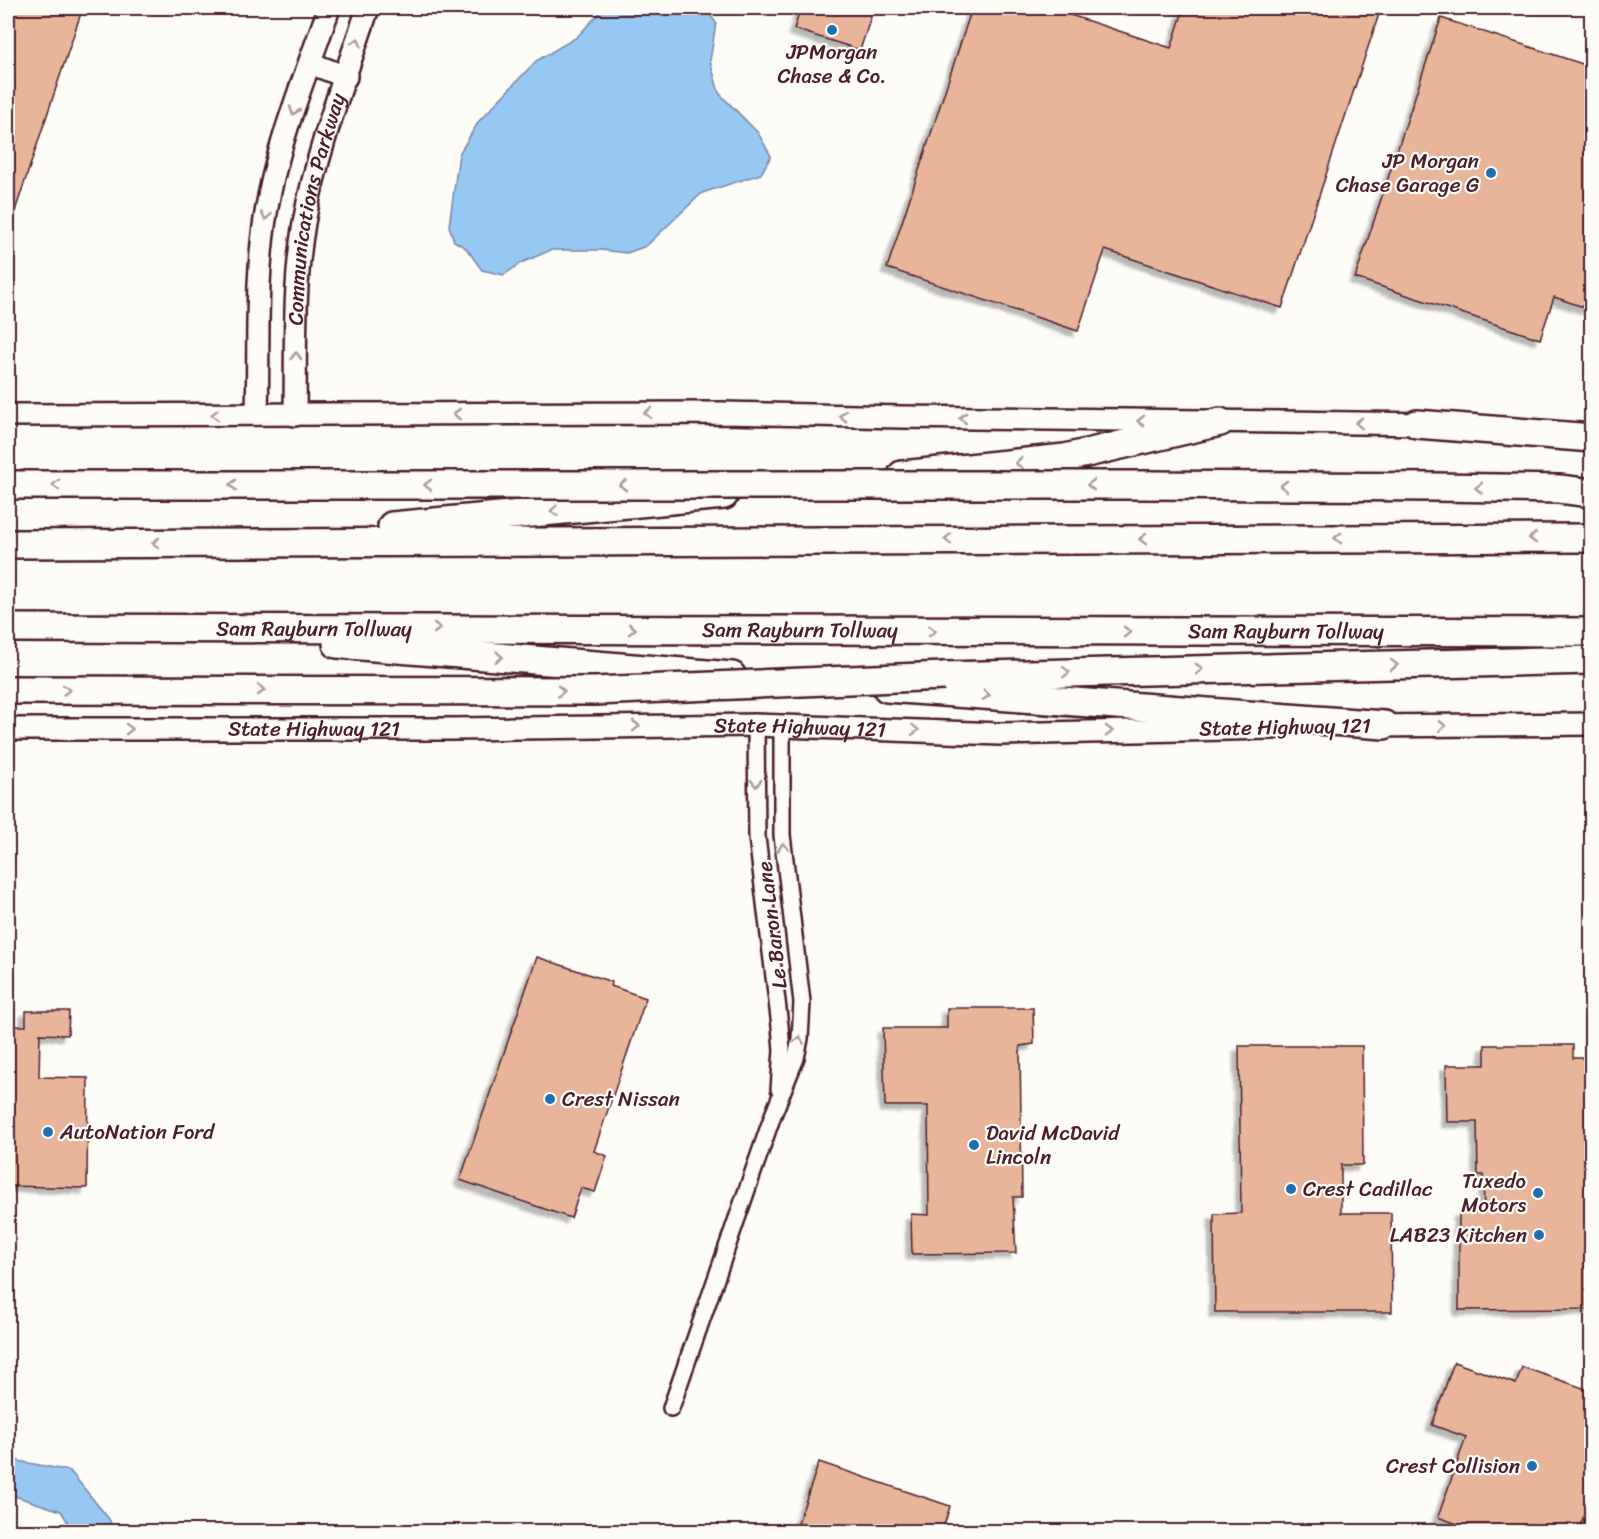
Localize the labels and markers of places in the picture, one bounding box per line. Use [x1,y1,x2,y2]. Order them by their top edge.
marker: JPMorgan Chase & Co. [825,23,839,37]
place label: JPMorgan Chase & Co. [777,33,887,95]
place label: JP Morgan Chase Garage G [1336,142,1479,204]
marker: JP Morgan Chase Garage G [1484,166,1498,180]
place label: Crest Nissan [562,1080,680,1118]
marker: Crest Nissan [543,1092,557,1106]
place label: AutoNation Ford [59,1113,216,1151]
place label: David McDavid Lincoln [986,1114,1121,1176]
marker: AutoNation Ford [41,1125,55,1139]
marker: David McDavid Lincoln [967,1138,981,1152]
place label: Tuxedo Motors [1461,1162,1526,1224]
place label: Crest Cadillac [1303,1170,1433,1208]
marker: Crest Cadillac [1284,1182,1298,1196]
marker: Tuxedo Motors [1531,1186,1545,1200]
place label: LAB23 Kitchen [1390,1216,1527,1254]
marker: LAB23 Kitchen [1532,1228,1546,1242]
place label: Crest Collision [1386,1447,1520,1485]
marker: Crest Collision [1525,1459,1539,1473]

